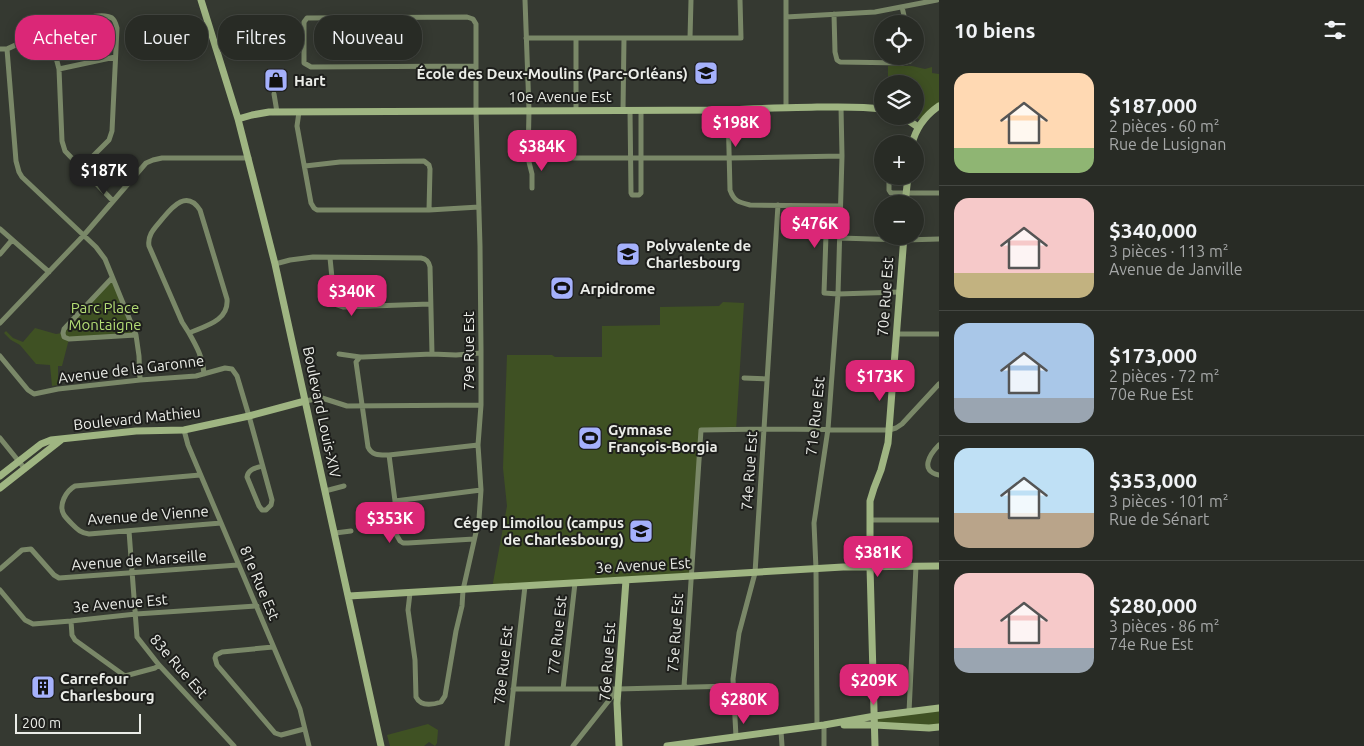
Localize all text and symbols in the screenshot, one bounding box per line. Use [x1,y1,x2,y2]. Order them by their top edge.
chip: Acheter [15,15,115,60]
chip: Louer [125,15,208,60]
chip: Filtres [218,15,304,60]
chip: Nouveau [314,15,422,60]
map controls [874,15,924,245]
button: locate [874,15,924,65]
icon: filters [1321,16,1349,44]
text: 10 biens [954,18,1035,42]
school or university icon: École des Deux-Moulins (Parc-Orléans) [693,60,719,86]
place label: École des Deux-Moulins (Parc-Orléans) [417,65,688,82]
shop icon: Hart [263,67,289,93]
place label: Hart [294,72,326,89]
button: layers [874,75,924,125]
street label: 10e Avenue Est [508,88,612,105]
icon: home [994,93,1054,153]
text: $187,000 [1109,93,1197,117]
pin: $198K [701,106,771,148]
text: $198K [713,113,759,131]
text: 2 pièces · 60 m² [1109,117,1219,135]
pin: $384K [507,130,577,172]
button: + [874,135,924,185]
text: Rue de Lusignan [1109,135,1226,153]
text: $384K [519,137,565,155]
pin: $187K [69,154,139,196]
text: $187K [81,161,127,179]
button: − [874,195,924,245]
pin: $476K [780,206,850,249]
text: $476K [792,214,838,232]
icon: home [994,218,1054,278]
text: $340,000 [1109,218,1197,242]
place label: Polyvalente de Charlesbourg [646,237,751,271]
school or university icon: Polyvalente de Charlesbourg [615,241,641,267]
text: 3 pièces · 113 m² [1109,242,1229,260]
street label: 70e Rue Est [874,257,896,337]
text: Avenue de Janville [1109,260,1243,278]
pin: $340K [317,274,387,317]
sports icon: Arpidrome [549,275,575,301]
place label: Arpidrome [580,280,656,297]
text: $340K [329,282,375,300]
park label: Parc Place Montaigne [68,299,142,333]
street label: 79e Rue Est [460,311,477,391]
icon: home [994,343,1054,403]
text: $173,000 [1109,343,1197,367]
street label: Boulevard Louis-XIV [300,345,344,480]
street label: Avenue de la Garonne [57,352,205,386]
pin: $173K [845,360,915,402]
text: $173K [857,367,903,385]
text: 2 pièces · 72 m² [1109,367,1219,385]
street label: 71e Rue Est [802,376,828,456]
text: 70e Rue Est [1109,385,1193,403]
street label: Boulevard Mathieu [73,403,201,433]
place label: Gymnase François-Borgia [608,421,718,456]
sports icon: Gymnase François-Borgia [577,425,603,451]
street label: 74e Rue Est [738,431,760,511]
icon: home [994,468,1054,528]
text: $353,000 [1109,468,1197,492]
text: 3 pièces · 101 m² [1109,492,1229,510]
street label: Avenue de Vienne [87,502,209,528]
pin: $353K [355,502,425,544]
text: $353K [367,509,413,527]
text: Rue de Sénart [1109,510,1209,528]
place label: Cégep Limoilou (campus de Charlesbourg) [454,514,624,548]
school or university icon: Cégep Limoilou (campus de Charlesbourg) [628,518,654,544]
pin: $381K [843,536,913,578]
street label: 81e Rue Est [237,543,283,623]
text: $381K [855,543,901,561]
street label: Avenue de Marseille [71,547,207,573]
street label: 3e Avenue Est [595,554,691,576]
street label: 3e Avenue Est [72,590,168,616]
street label: 75e Rue Est [664,593,686,673]
icon: home [994,593,1054,653]
text: $280,000 [1109,593,1197,617]
street label: 77e Rue Est [544,595,570,675]
text: 3 pièces · 86 m² [1109,617,1219,635]
street label: 76e Rue Est [596,622,618,702]
street label: 78e Rue Est [490,625,516,705]
street label: 83e Rue Est [147,631,211,701]
text: 74e Rue Est [1109,635,1193,653]
pin: $209K [839,664,909,706]
place label: Carrefour Charlesbourg [60,670,155,704]
text: $209K [851,671,897,689]
building icon: Carrefour Charlesbourg [30,674,56,700]
pin: $280K [709,682,779,725]
text: $280K [721,690,767,708]
scale bar [15,711,141,734]
text: 200 m [22,715,61,731]

